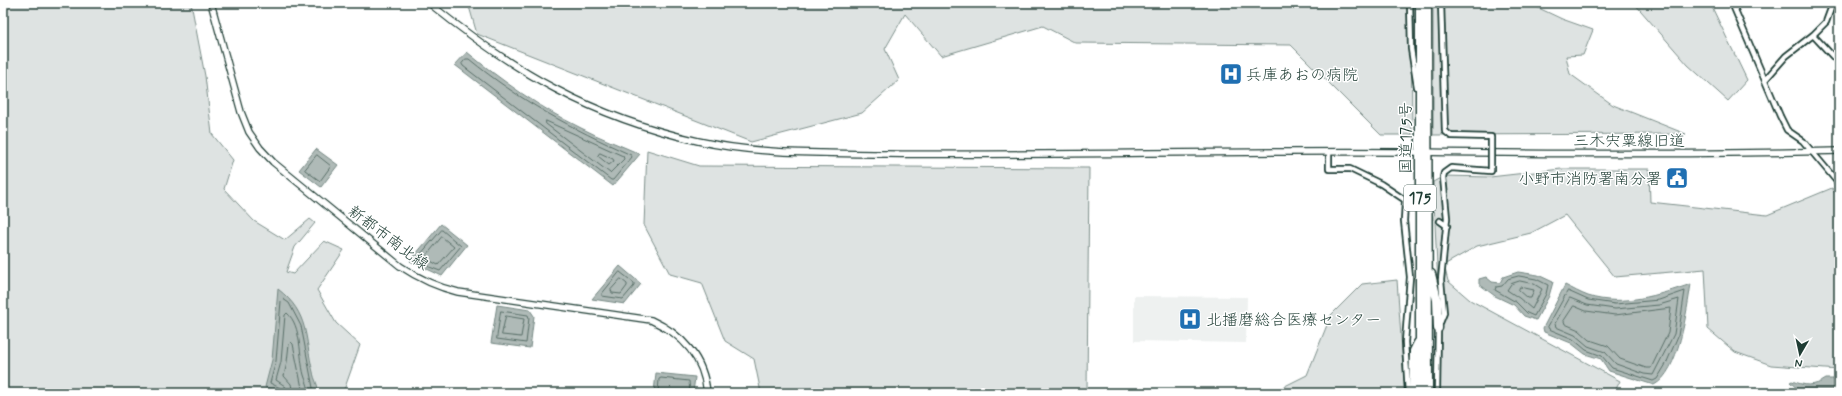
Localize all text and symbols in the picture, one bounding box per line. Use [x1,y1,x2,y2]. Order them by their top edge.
hospital icon: 兵庫あおの病院 [1218,61,1244,87]
place label: 兵庫あおの病院 [1246,65,1358,86]
street label: 国道175号 [1396,102,1417,174]
street label: 三木宍粟線旧道 [1573,131,1685,152]
public building icon: 小野市消防署南分署 [1664,165,1690,191]
place label: 小野市消防署南分署 [1518,169,1662,190]
road number: 175 [1404,185,1436,211]
street label: 新都市南北線 [343,201,433,275]
hospital icon: 北播磨総合医療センター [1177,306,1203,332]
place label: 北播磨総合医療センター [1206,310,1381,331]
north arrow [1780,334,1820,374]
text: N [1794,355,1803,370]

